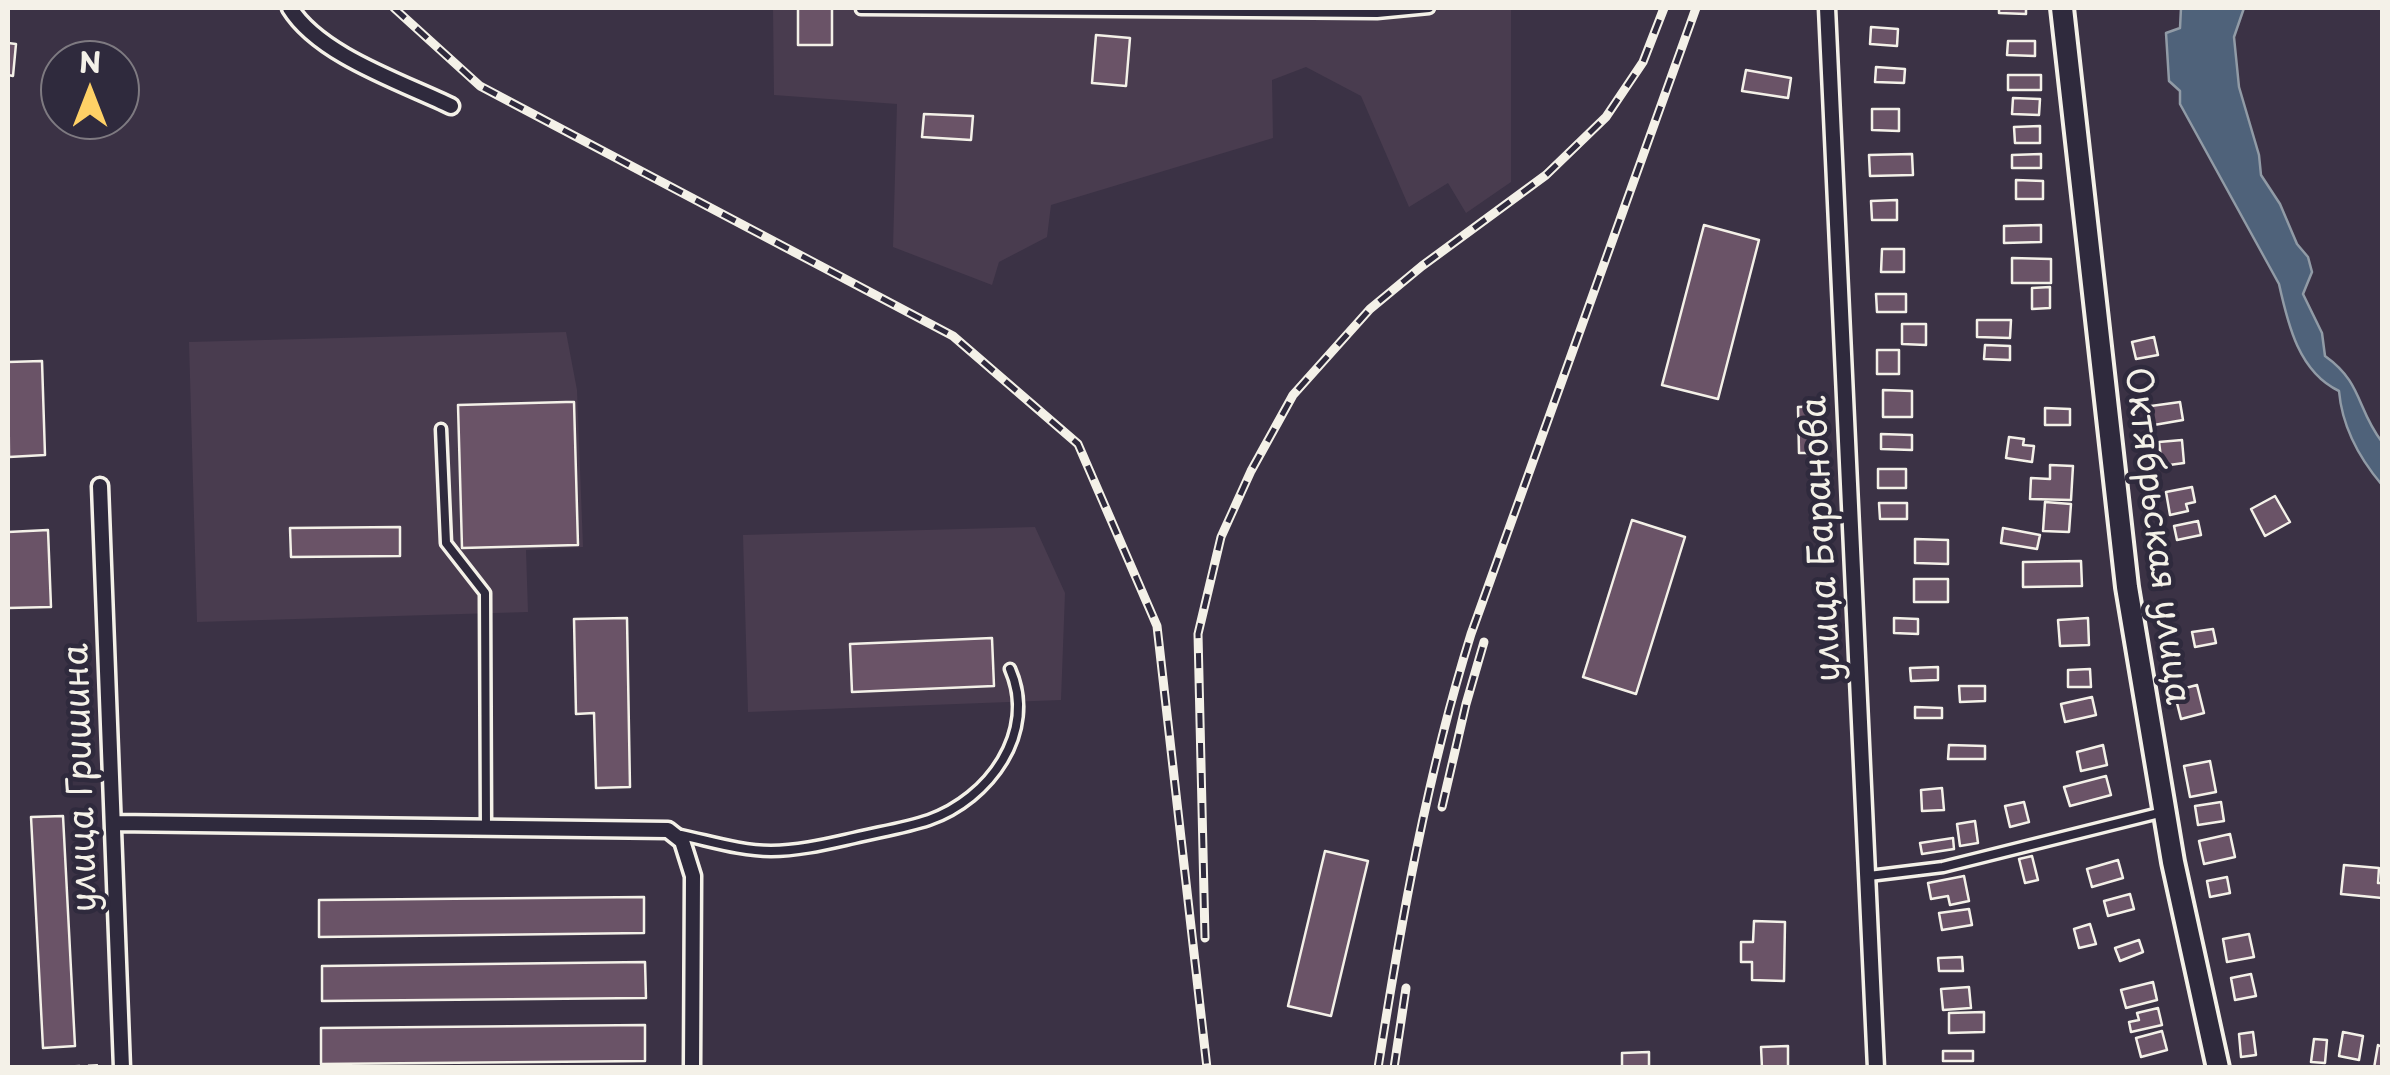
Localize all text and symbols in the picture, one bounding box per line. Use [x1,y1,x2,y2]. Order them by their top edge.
north arrow [40,40,140,140]
text: N [79,40,101,83]
street label: Октябрьская улица [2114,365,2198,707]
street label: улица Баранова [1795,395,1851,683]
street label: улица Гришина [56,643,108,913]

